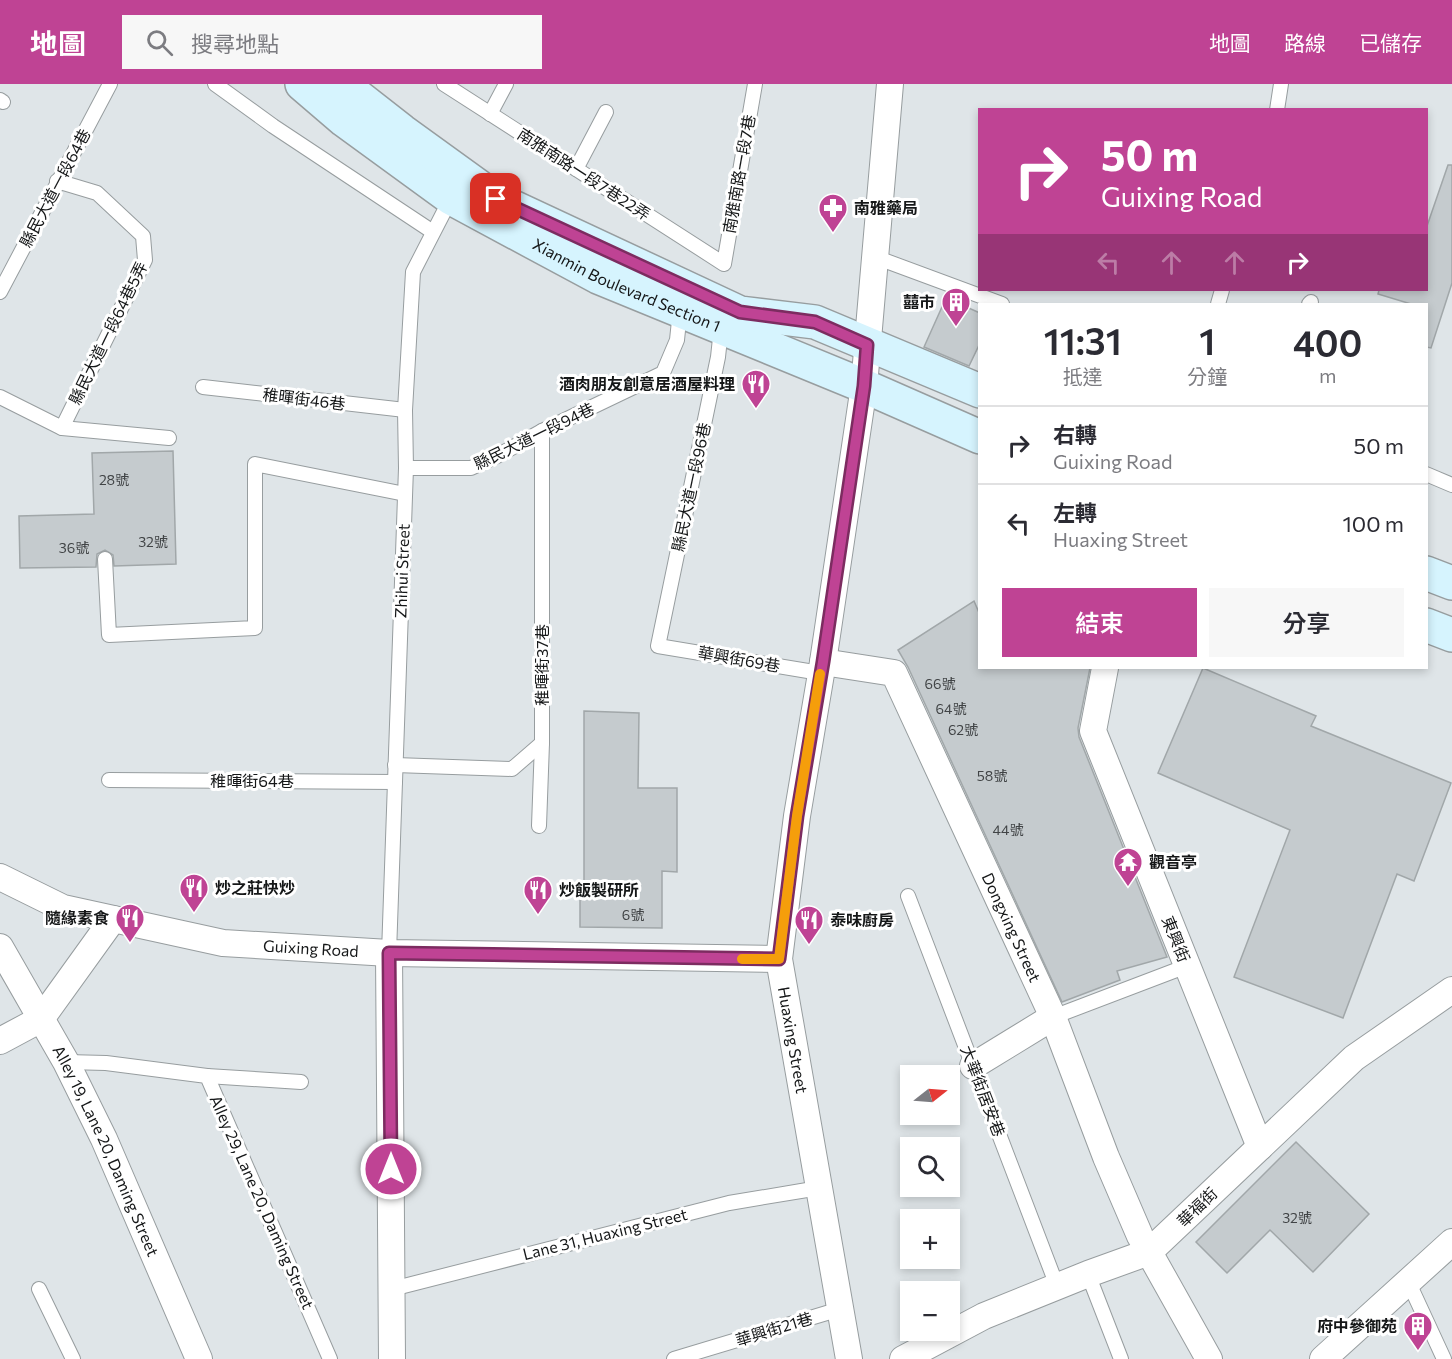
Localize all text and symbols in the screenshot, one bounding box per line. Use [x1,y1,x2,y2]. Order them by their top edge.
search box [122,15,542,69]
text: 地圖 [30,26,86,60]
icon: search [143,26,176,59]
text: 搜尋地點 [191,30,279,57]
text: 地圖 [1209,30,1251,55]
text: 路線 [1284,30,1326,55]
text: 已儲存 [1359,30,1422,55]
street label: 南雅南路一段7巷 [719,113,758,235]
street label: 南雅南路一段7巷22弄 [514,124,654,224]
street label: 縣民大道一段64巷 [15,125,94,250]
text: 50 m [1101,128,1198,180]
icon: right [1002,132,1080,210]
pin [470,173,521,224]
text: Guixing Road [1101,180,1262,213]
icon: arrive [479,182,512,215]
pharmacy icon: 南雅藥局 [817,192,849,234]
place label: 南雅藥局 [854,198,918,217]
street label: Xianmin Boulevard Section 1 [530,234,723,335]
icon: left [1092,246,1125,279]
icon: ahead [1155,246,1188,279]
icon: ahead [1218,246,1251,279]
icon: right [1281,246,1314,279]
street label: 縣民大道一段64巷5弄 [65,258,150,407]
building icon: 囍市 [940,286,972,328]
place label: 囍市 [903,292,935,311]
text: 11:31 [1044,318,1122,362]
text: 1 [1199,318,1215,362]
text: 400 [1293,320,1362,364]
text: m [1319,363,1336,387]
text: 抵達 [1063,364,1103,388]
text: 分鐘 [1187,364,1227,388]
restaurant icon: 酒肉朋友創意居酒屋料理 [740,368,772,410]
place label: 酒肉朋友創意居酒屋料理 [559,374,735,393]
street label: 稚暉街46巷 [262,384,347,413]
street label: 縣民大道一段94巷 [471,398,597,473]
street label: 縣民大道一段96巷 [668,421,713,553]
text: 右轉 [1053,421,1097,448]
icon: right [1002,429,1035,462]
text: 50 m [1354,432,1404,459]
text: Guixing Road [1053,449,1173,473]
house number: 28號 [99,471,129,488]
text: 左轉 [1053,499,1097,526]
icon: left [1002,507,1035,540]
text: 100 m [1342,510,1404,537]
street label: Zhihui Street [390,523,413,619]
text: Huaxing Street [1053,527,1188,551]
house number: 32號 [138,533,168,550]
house number: 36號 [59,539,89,556]
button: 結束 [1002,588,1197,657]
button: 分享 [1209,588,1404,657]
street label: 稚暉街37巷 [532,624,551,706]
street label: 華興街69巷 [696,642,782,675]
house number: 66號 [925,675,956,692]
house number: 64號 [936,700,966,717]
house number: 62號 [948,721,978,738]
house number: 58號 [977,767,1007,784]
street label: 稚暉街64巷 [210,771,294,790]
house number: 44號 [993,821,1023,838]
temple icon: 觀音亭 [1112,846,1144,888]
place label: 觀音亭 [1149,852,1197,871]
street label: Dongxing Street [979,870,1046,985]
restaurant icon: 炒之莊快炒 [178,872,210,914]
restaurant icon: 炒飯製研所 [522,874,554,916]
place label: 炒之莊快炒 [215,878,295,897]
place label: 炒飯製研所 [559,880,639,899]
restaurant icon: 隨緣素食 [114,902,146,944]
restaurant icon: 泰味廚房 [793,904,825,946]
house number: 6號 [622,906,644,923]
place label: 隨緣素食 [45,908,109,927]
place label: 泰味廚房 [830,910,894,929]
street label: 東興街 [1159,913,1194,965]
street label: Guixing Road [263,935,359,960]
street label: Huaxing Street [775,985,812,1095]
street label: Alley 19, Lane 20, Daming Street [49,1042,164,1259]
street label: 大華街居安巷 [957,1043,1010,1139]
north arrow [900,1065,960,1125]
map controls [900,1065,960,1341]
street label: Alley 29, Lane 20, Daming Street [207,1092,319,1312]
position arrow [359,1137,423,1201]
button: search [900,1137,960,1197]
street label: 華福街 [1173,1183,1221,1230]
street label: Lane 31, Huaxing Street [521,1204,690,1263]
button: + [900,1209,960,1269]
house number: 32號 [1282,1209,1312,1226]
button: − [900,1281,960,1341]
street label: 華興街21巷 [733,1308,815,1349]
building icon: 府中參御苑 [1402,1310,1434,1352]
place label: 府中參御苑 [1317,1316,1397,1335]

